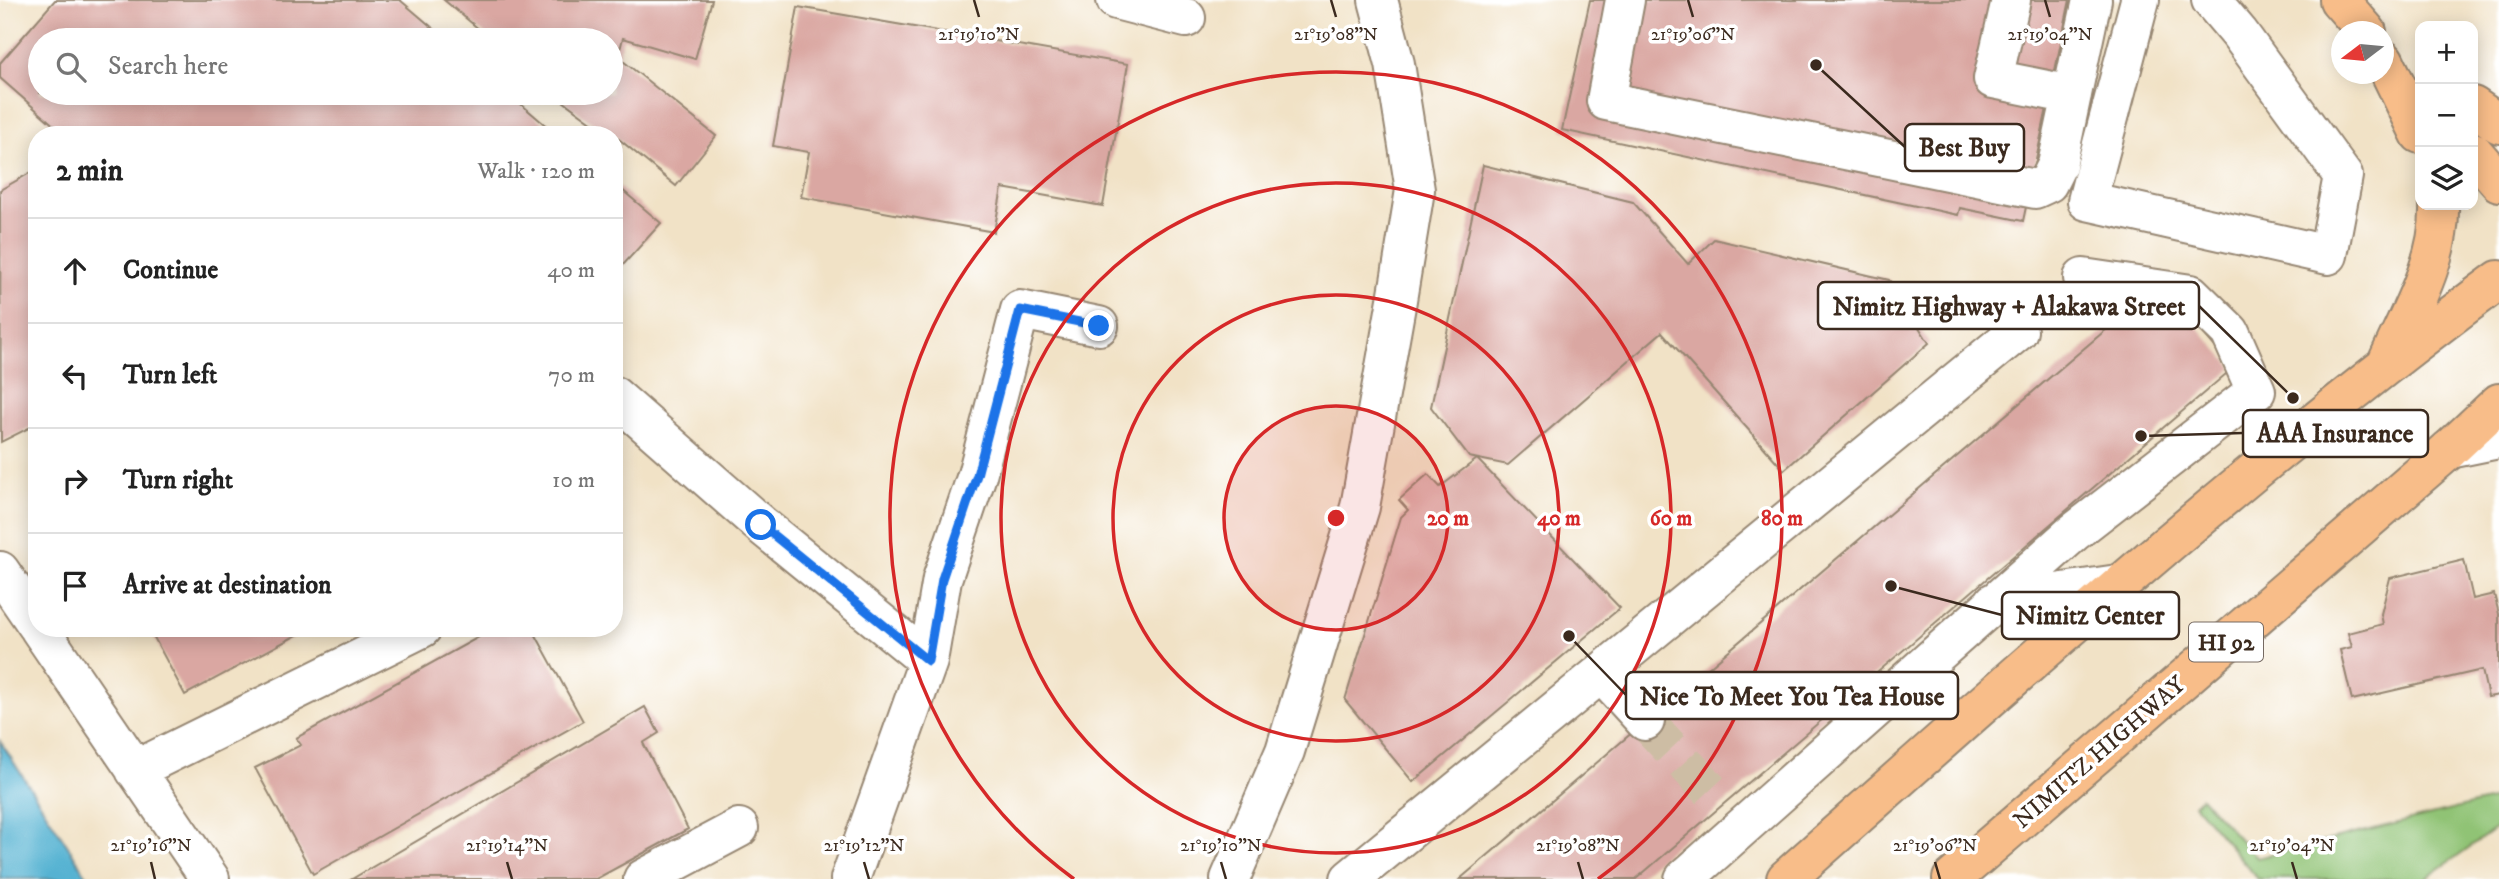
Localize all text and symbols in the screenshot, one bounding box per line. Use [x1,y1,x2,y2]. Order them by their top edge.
north arrow [2331,21,2394,84]
map controls [2415,21,2478,210]
button: + [2415,21,2478,84]
text: 21°19'10"N [938,24,1020,46]
text: 21°19'08"N [1294,24,1378,46]
text: 21°19'06"N [1651,24,1735,46]
text: 21°19'04"N [2007,24,2093,46]
search box [28,28,623,105]
icon: search [52,48,90,86]
text: Search here [108,50,228,83]
button: − [2415,84,2478,147]
callout: Best Buy [1905,124,2024,171]
text: Best Buy [1918,132,2010,165]
button: layers [2415,147,2478,210]
text: 2 min [56,153,123,190]
text: Walk · 120 m [477,157,595,186]
icon: ahead [56,252,94,290]
text: Continue [123,254,218,287]
text: 40 m [547,256,595,285]
callout: Nimitz Highway + Alakawa Street [1818,282,2199,329]
text: Nimitz Highway + Alakawa Street [1832,291,2186,324]
route end [1083,310,1114,341]
icon: left [56,357,94,395]
text: Turn left [123,359,217,392]
text: 70 m [548,361,595,390]
callout: AAA Insurance [2243,410,2428,457]
text: AAA Insurance [2256,418,2414,451]
icon: right [56,462,94,500]
text: Turn right [123,464,233,497]
text: 10 m [552,466,595,495]
centre of rings [1324,506,1348,530]
text: 20 m [1427,506,1469,532]
text: 40 m [1537,506,1581,532]
text: 60 m [1650,506,1692,532]
text: 80 m [1761,506,1803,532]
route start [745,509,776,540]
icon: arrive [56,567,94,605]
text: Arrive at destination [123,569,332,602]
callout: Nimitz Center [2002,592,2179,639]
text: Nimitz Center [2016,600,2165,633]
road number: HI 92 [2189,622,2263,662]
street label: NIMITZ HIGHWAY [2008,669,2192,836]
callout: Nice To Meet You Tea House [1626,672,1958,719]
text: Nice To Meet You Tea House [1640,681,1945,714]
text: 21°19'16"N [111,835,192,857]
text: 21°19'14"N [466,835,548,857]
text: 21°19'12"N [824,835,904,857]
text: 21°19'10"N [1180,835,1262,857]
text: 21°19'08"N [1536,835,1620,857]
text: 21°19'06"N [1893,835,1977,857]
text: 21°19'04"N [2249,835,2335,857]

